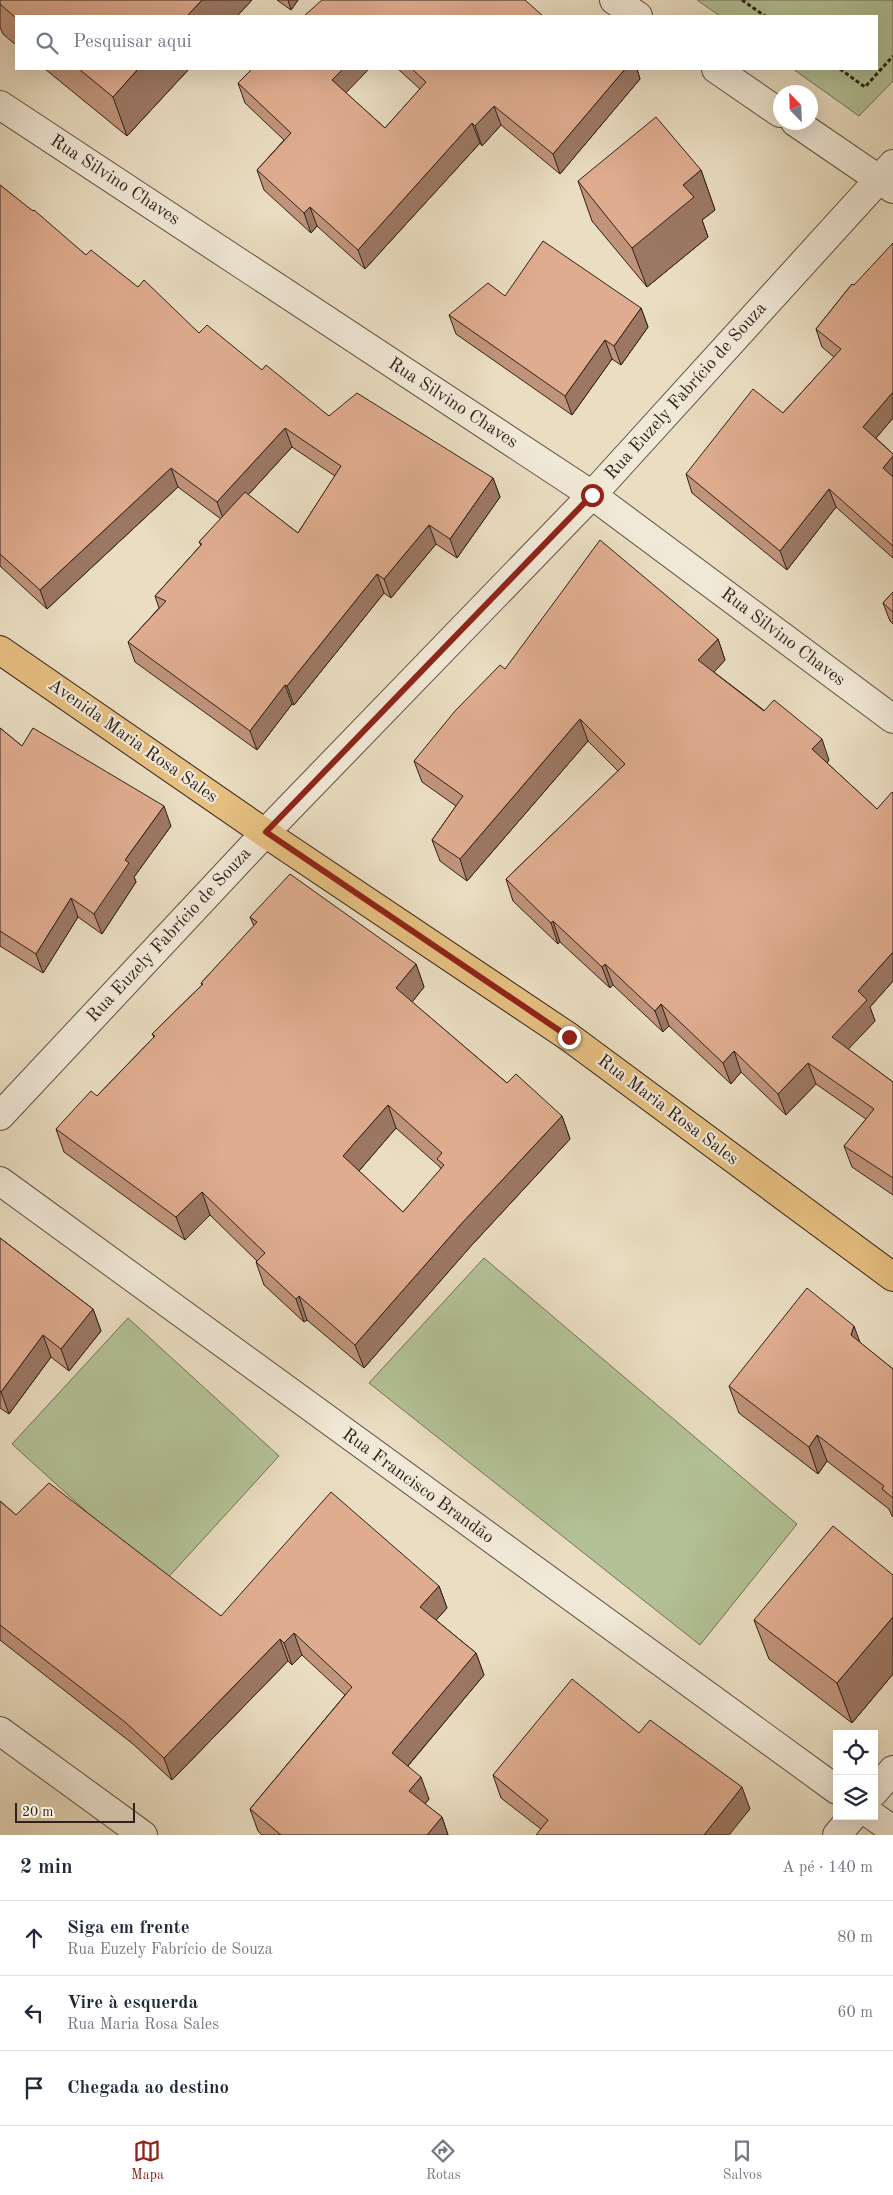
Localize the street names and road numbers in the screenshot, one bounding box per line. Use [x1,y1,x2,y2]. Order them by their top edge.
street label: Rua Silvino Chaves [47,132,183,229]
street label: Rua Euzely Fabrício de Souza [602,299,770,483]
street label: Rua Silvino Chaves [385,355,521,452]
street label: Rua Silvino Chaves [718,585,849,690]
street label: Avenida Maria Rosa Sales [45,676,221,806]
street label: Rua Euzely Fabrício de Souza [84,844,255,1026]
street label: Rua Maria Rosa Sales [594,1051,742,1169]
street label: Rua Francisco Brandão [339,1425,497,1547]

